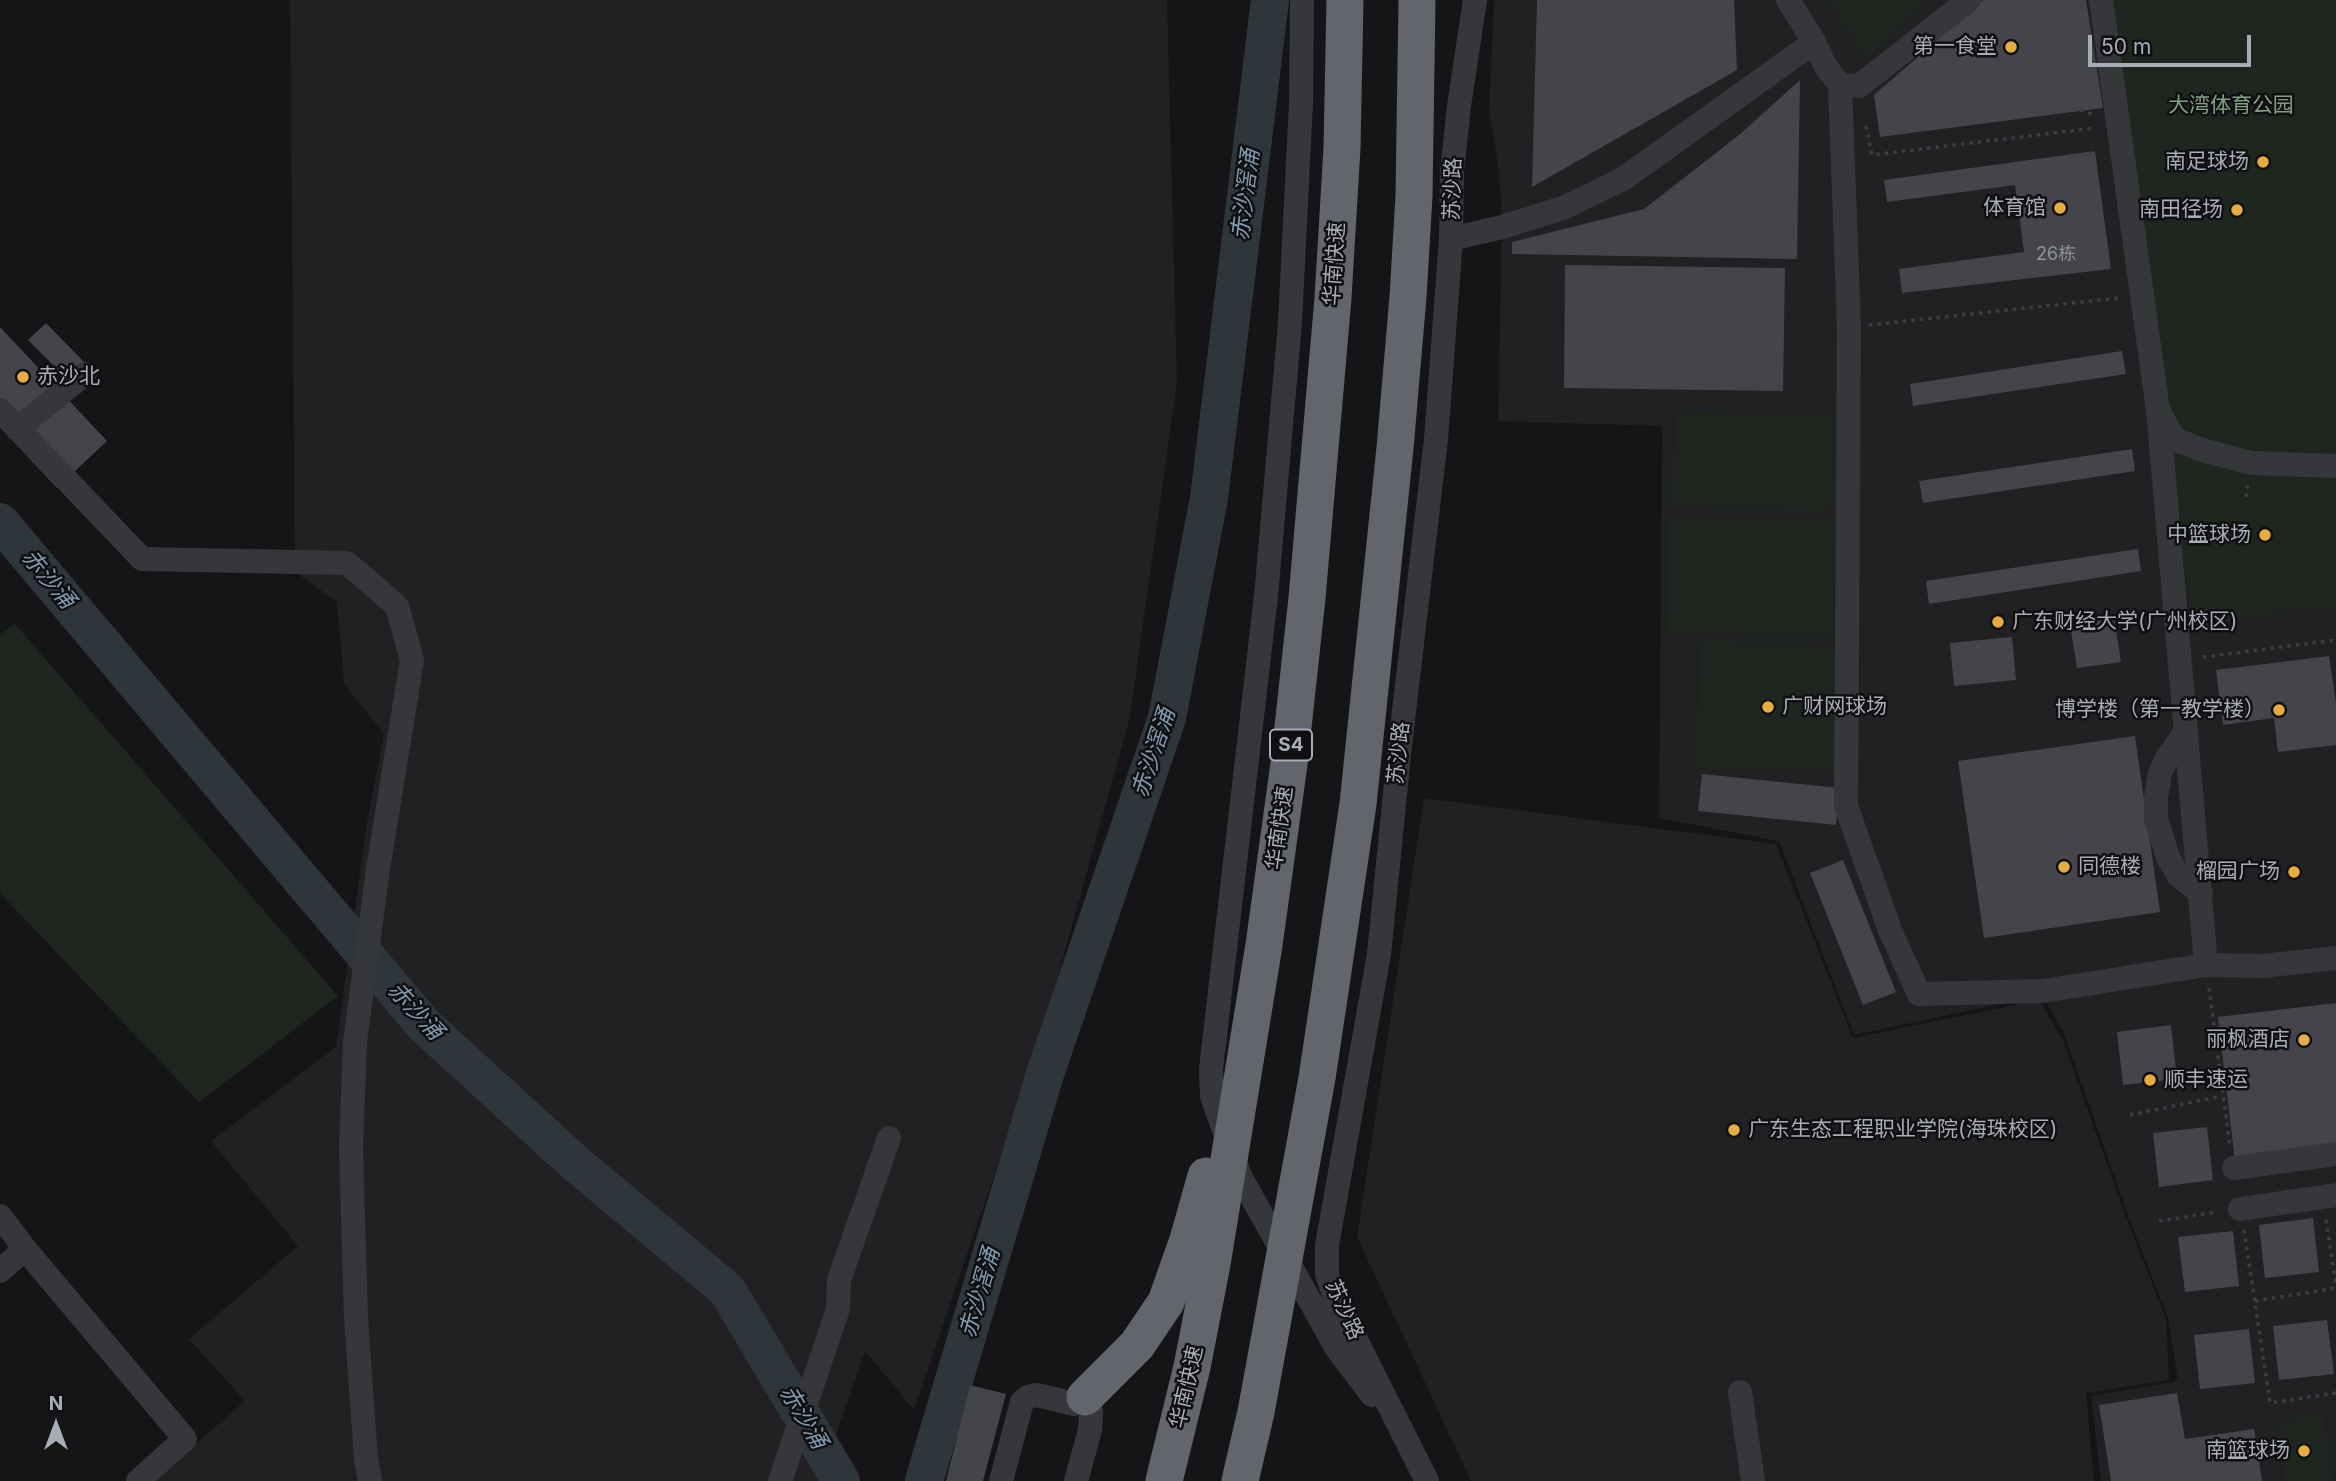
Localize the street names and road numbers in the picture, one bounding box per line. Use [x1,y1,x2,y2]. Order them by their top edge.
street label: 苏沙路 [1439,157,1467,221]
street label: 华南快速 [1320,221,1350,307]
street label: 苏沙路 [1383,720,1415,786]
road number: S4 [1270,730,1312,760]
street label: 华南快速 [1262,785,1298,871]
street label: 苏沙路 [1320,1276,1368,1344]
street label: 华南快速 [1165,1343,1209,1431]

